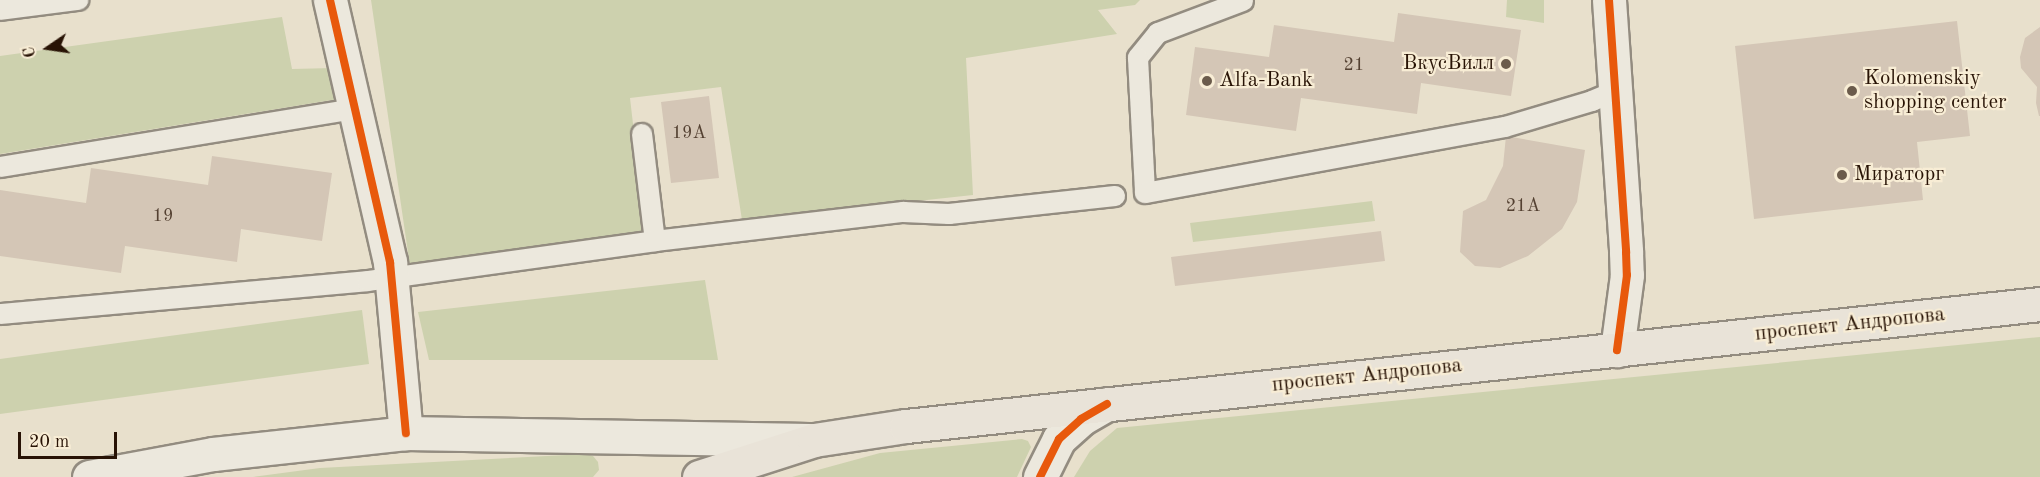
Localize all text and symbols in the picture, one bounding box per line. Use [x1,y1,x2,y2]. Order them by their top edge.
north arrow [18,18,78,78]
text: С [21,45,39,59]
place label: ВкусВилл [1403,51,1494,77]
house number: 21 [1344,54,1364,76]
marker: ВкусВилл [1499,57,1513,71]
place label: Kolomenskiy shopping center [1864,66,2007,116]
place label: Alfa-Bank [1219,68,1313,94]
marker: Alfa-Bank [1200,74,1214,88]
marker: Kolomenskiy shopping center [1845,84,1859,98]
house number: 19А [672,122,706,144]
place label: Мираторг [1854,162,1945,188]
marker: Мираторг [1835,168,1849,182]
house number: 21А [1506,195,1540,217]
house number: 19 [153,205,173,227]
street label: проспект Андропова [1754,302,1946,348]
street label: проспект Андропова [1271,353,1463,399]
scale bar [21,420,120,458]
text: 20 m [29,433,69,451]

